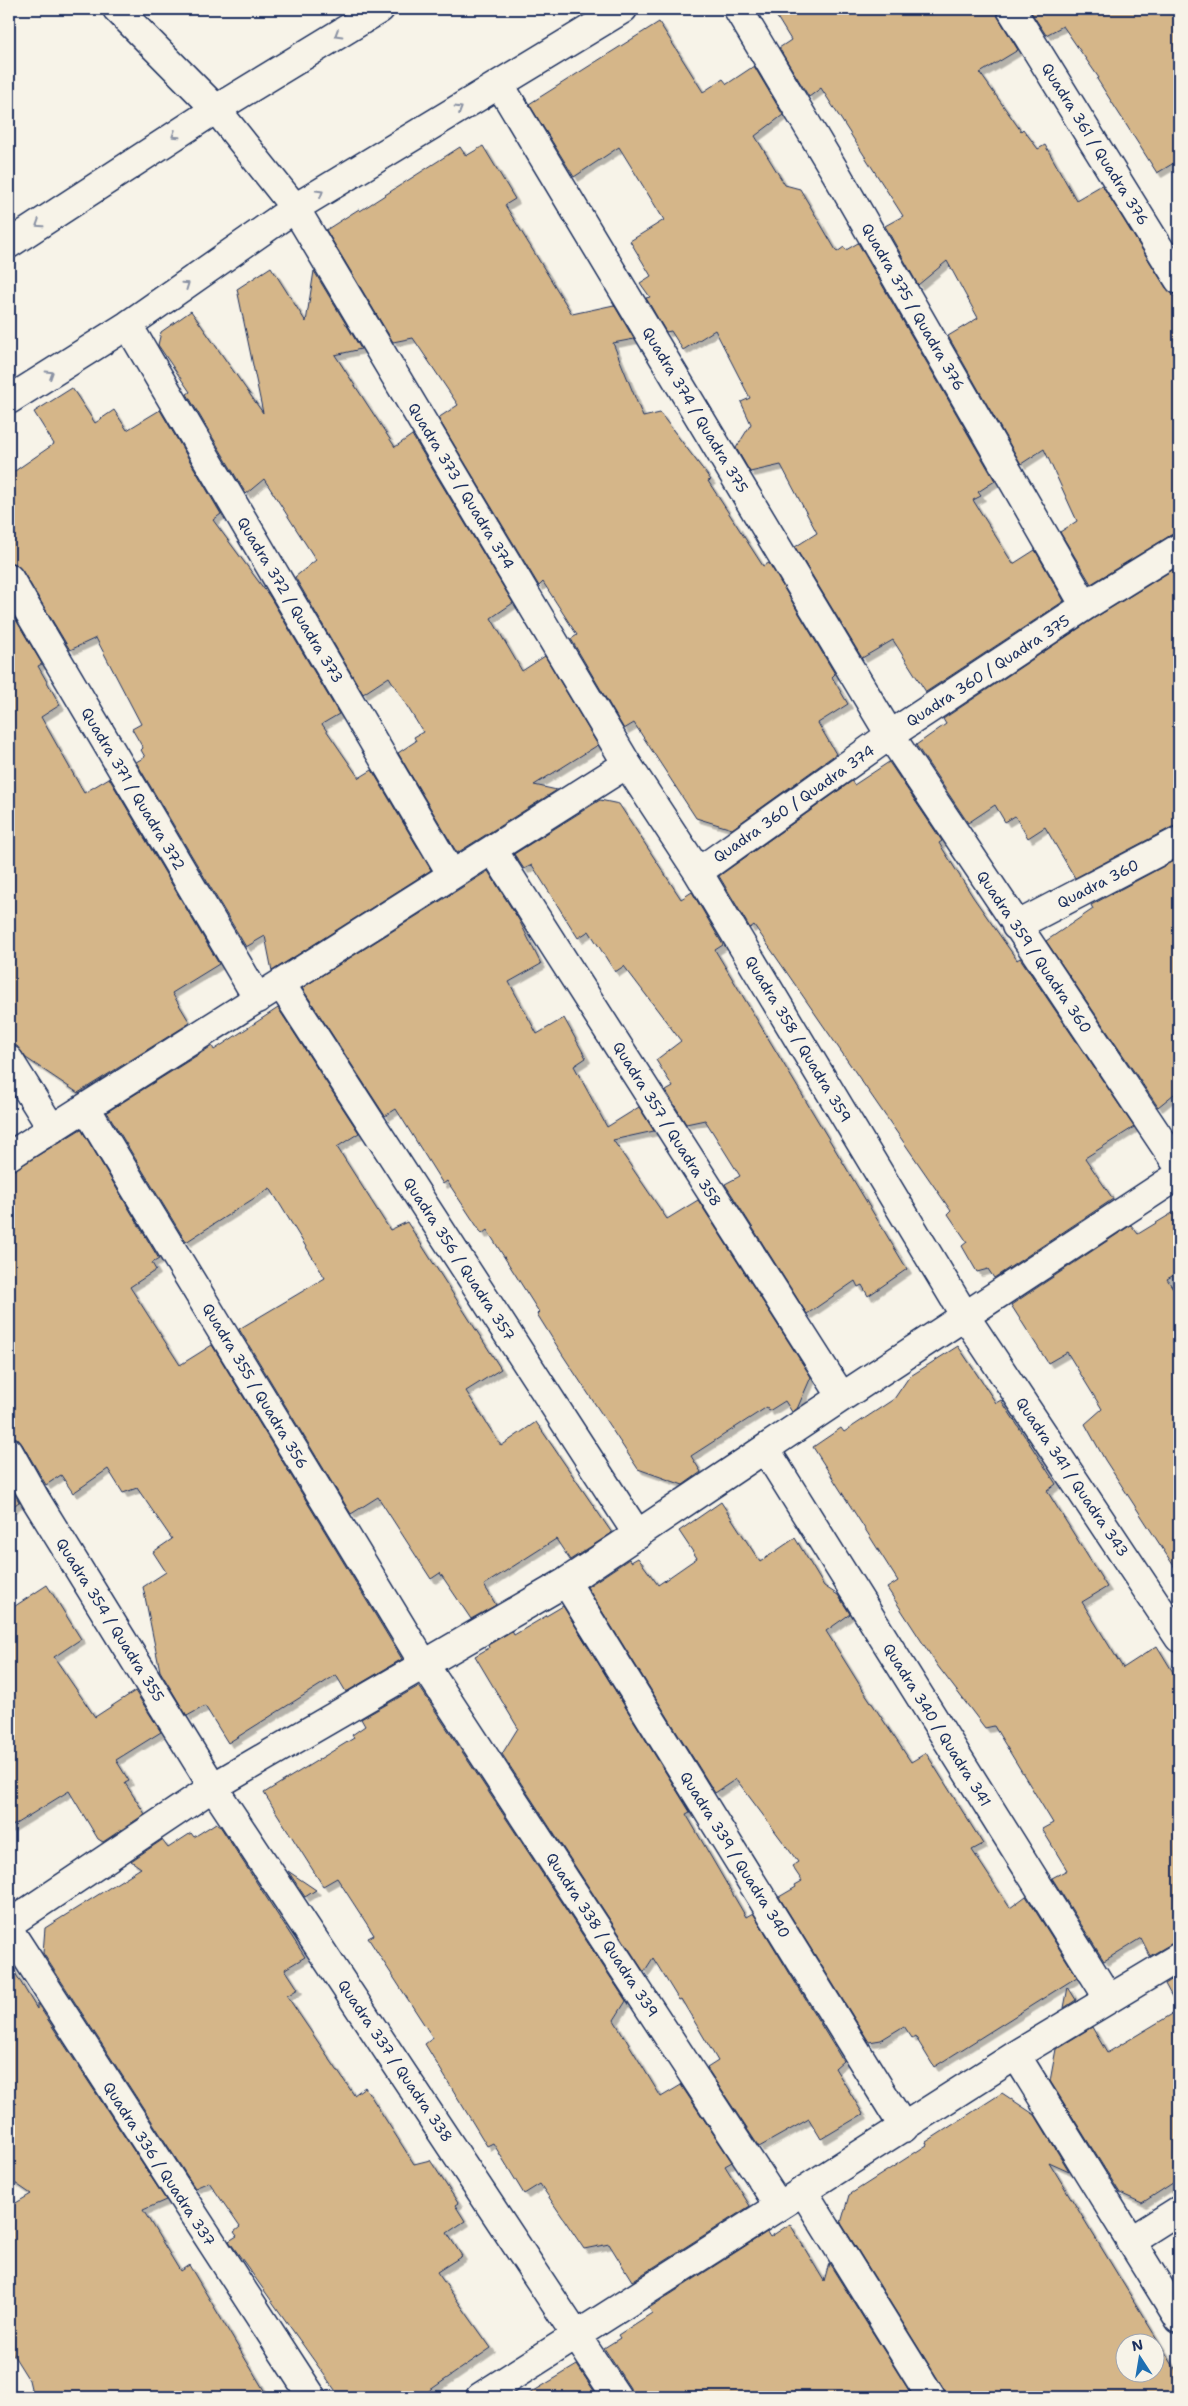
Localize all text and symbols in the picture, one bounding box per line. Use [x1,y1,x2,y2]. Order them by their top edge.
one-way arrow [335,28,344,38]
street label: Quadra 361 / Quadra 376 [1037,59,1153,229]
one-way arrow [454,106,463,116]
one-way arrow [172,129,181,139]
one-way arrow [315,190,324,200]
one-way arrow [36,218,45,227]
street label: Quadra 375 / Quadra 376 [857,220,969,394]
one-way arrow [180,282,190,291]
street label: Quadra 374 / Quadra 375 [637,323,753,497]
one-way arrow [45,371,54,380]
street label: Quadra 373 / Quadra 374 [403,399,519,573]
street label: Quadra 372 / Quadra 373 [232,513,348,687]
street label: Quadra 360 / Quadra 375 [902,610,1074,732]
street label: Quadra 371 / Quadra 372 [76,704,190,874]
street label: Quadra 360 / Quadra 374 [709,741,879,867]
street label: Quadra 360 [1054,855,1142,913]
street label: Quadra 359 / Quadra 360 [972,867,1096,1037]
street label: Quadra 358 / Quadra 359 [740,952,856,1126]
street label: Quadra 357 / Quadra 358 [608,1038,726,1210]
street label: Quadra 356 / Quadra 357 [399,1173,519,1345]
street label: Quadra 355 / Quadra 356 [198,1299,312,1473]
street label: Quadra 341 / Quadra 343 [1011,1393,1133,1561]
street label: Quadra 354 / Quadra 355 [51,1534,169,1706]
street label: Quadra 340 / Quadra 341 [878,1639,996,1811]
street label: Quadra 339 / Quadra 340 [675,1768,795,1942]
street label: Quadra 338 / Quadra 339 [541,1849,663,2021]
street label: Quadra 337 / Quadra 338 [333,1976,457,2146]
street label: Quadra 336 / Quadra 337 [98,2078,220,2250]
north arrow [1116,2334,1166,2384]
text: N [1130,2335,1145,2355]

